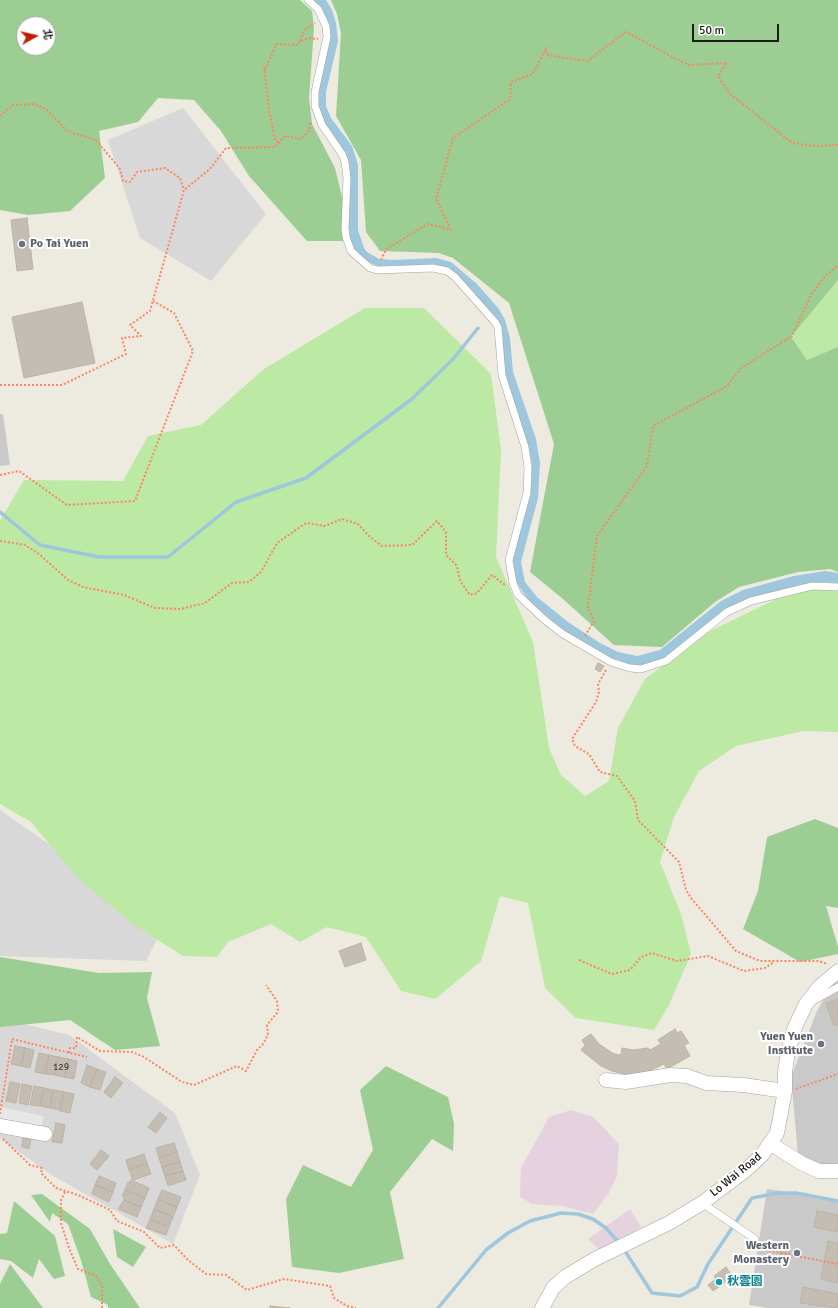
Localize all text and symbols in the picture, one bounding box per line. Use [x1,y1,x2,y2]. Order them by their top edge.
north arrow [16,16,56,56]
scale bar [694,16,781,42]
text: 50 m [699,23,724,38]
text: 北 [40,28,55,41]
place label: Po Tai Yuen [30,237,88,251]
marker: Po Tai Yuen [17,239,27,249]
place label: Yuen Yuen Institute [760,1030,813,1058]
marker: Yuen Yuen Institute [816,1039,826,1049]
house number: 129 [53,1061,69,1073]
street label: Lo Wai Road [707,1150,765,1200]
place label: Western Monastery [733,1239,789,1267]
marker: Western Monastery [792,1248,802,1258]
place label: 秋雲園 [727,1275,763,1289]
marker: 秋雲園 [714,1277,724,1287]

